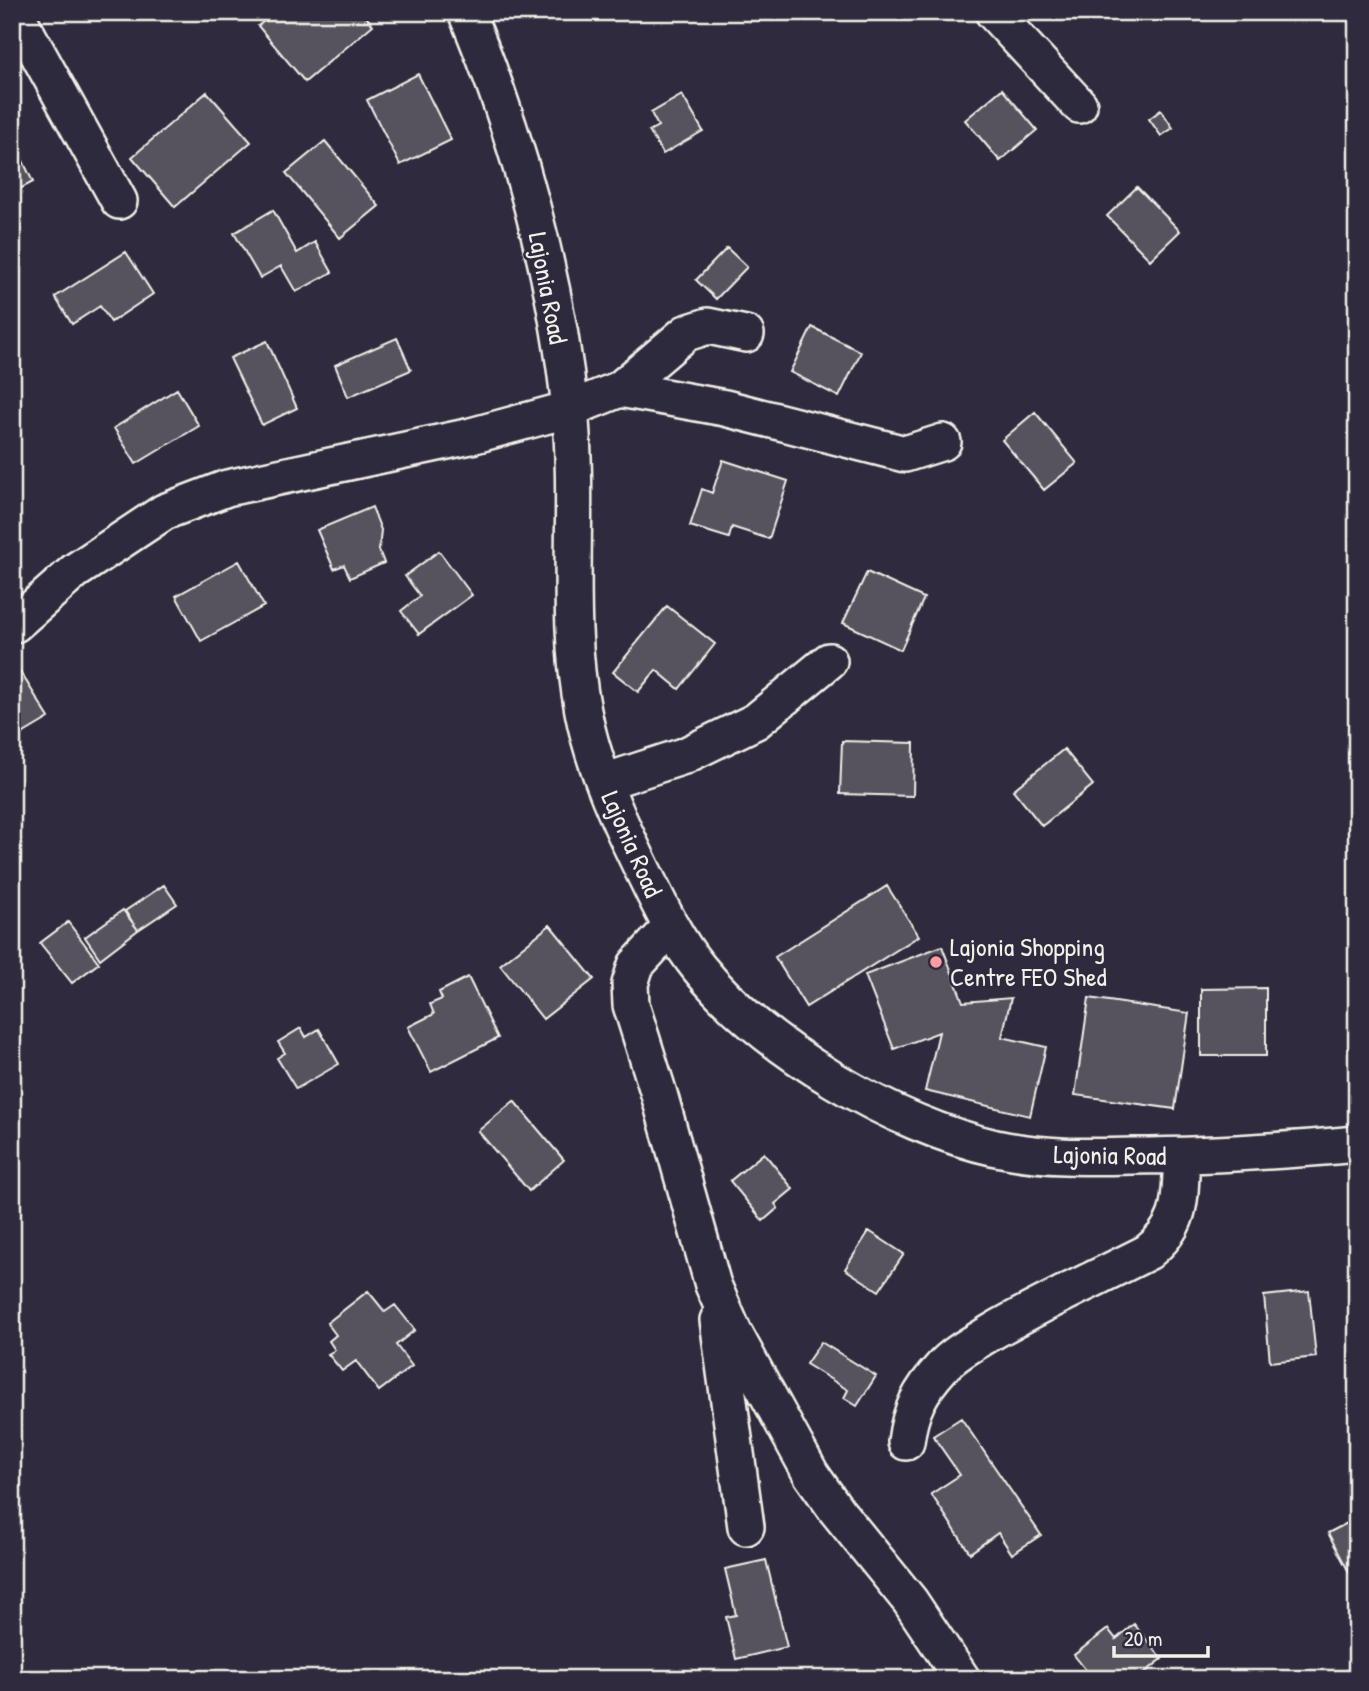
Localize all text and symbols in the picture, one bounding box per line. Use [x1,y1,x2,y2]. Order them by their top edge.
street label: Lajonia Road [521,229,576,347]
street label: Lajonia Road [594,785,671,902]
place label: Lajonia Shopping Centre FEO Shed [950,929,1107,994]
marker: Lajonia Shopping Centre FEO Shed [928,954,944,970]
street label: Lajonia Road [1053,1136,1167,1173]
scale bar [1114,1614,1208,1658]
text: 20 m [1124,1624,1162,1653]

